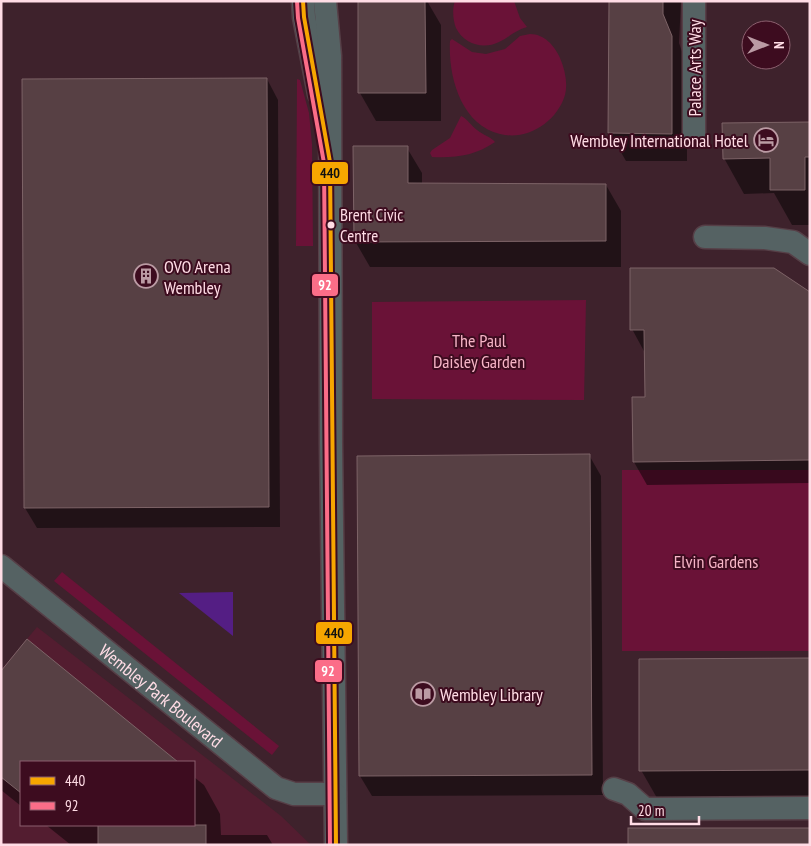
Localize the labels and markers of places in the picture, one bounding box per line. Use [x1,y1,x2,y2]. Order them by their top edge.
hotel icon: Wembley International Hotel [753,127,779,153]
place label: Wembley International Hotel [570,129,749,152]
place label: Brent Civic Centre [340,204,403,247]
marker: Brent Civic Centre [326,220,336,230]
place label: OVO Arena Wembley [164,255,231,299]
building icon: OVO Arena Wembley [133,263,159,289]
library icon: Wembley Library [410,681,436,707]
place label: Wembley Library [440,683,543,706]

